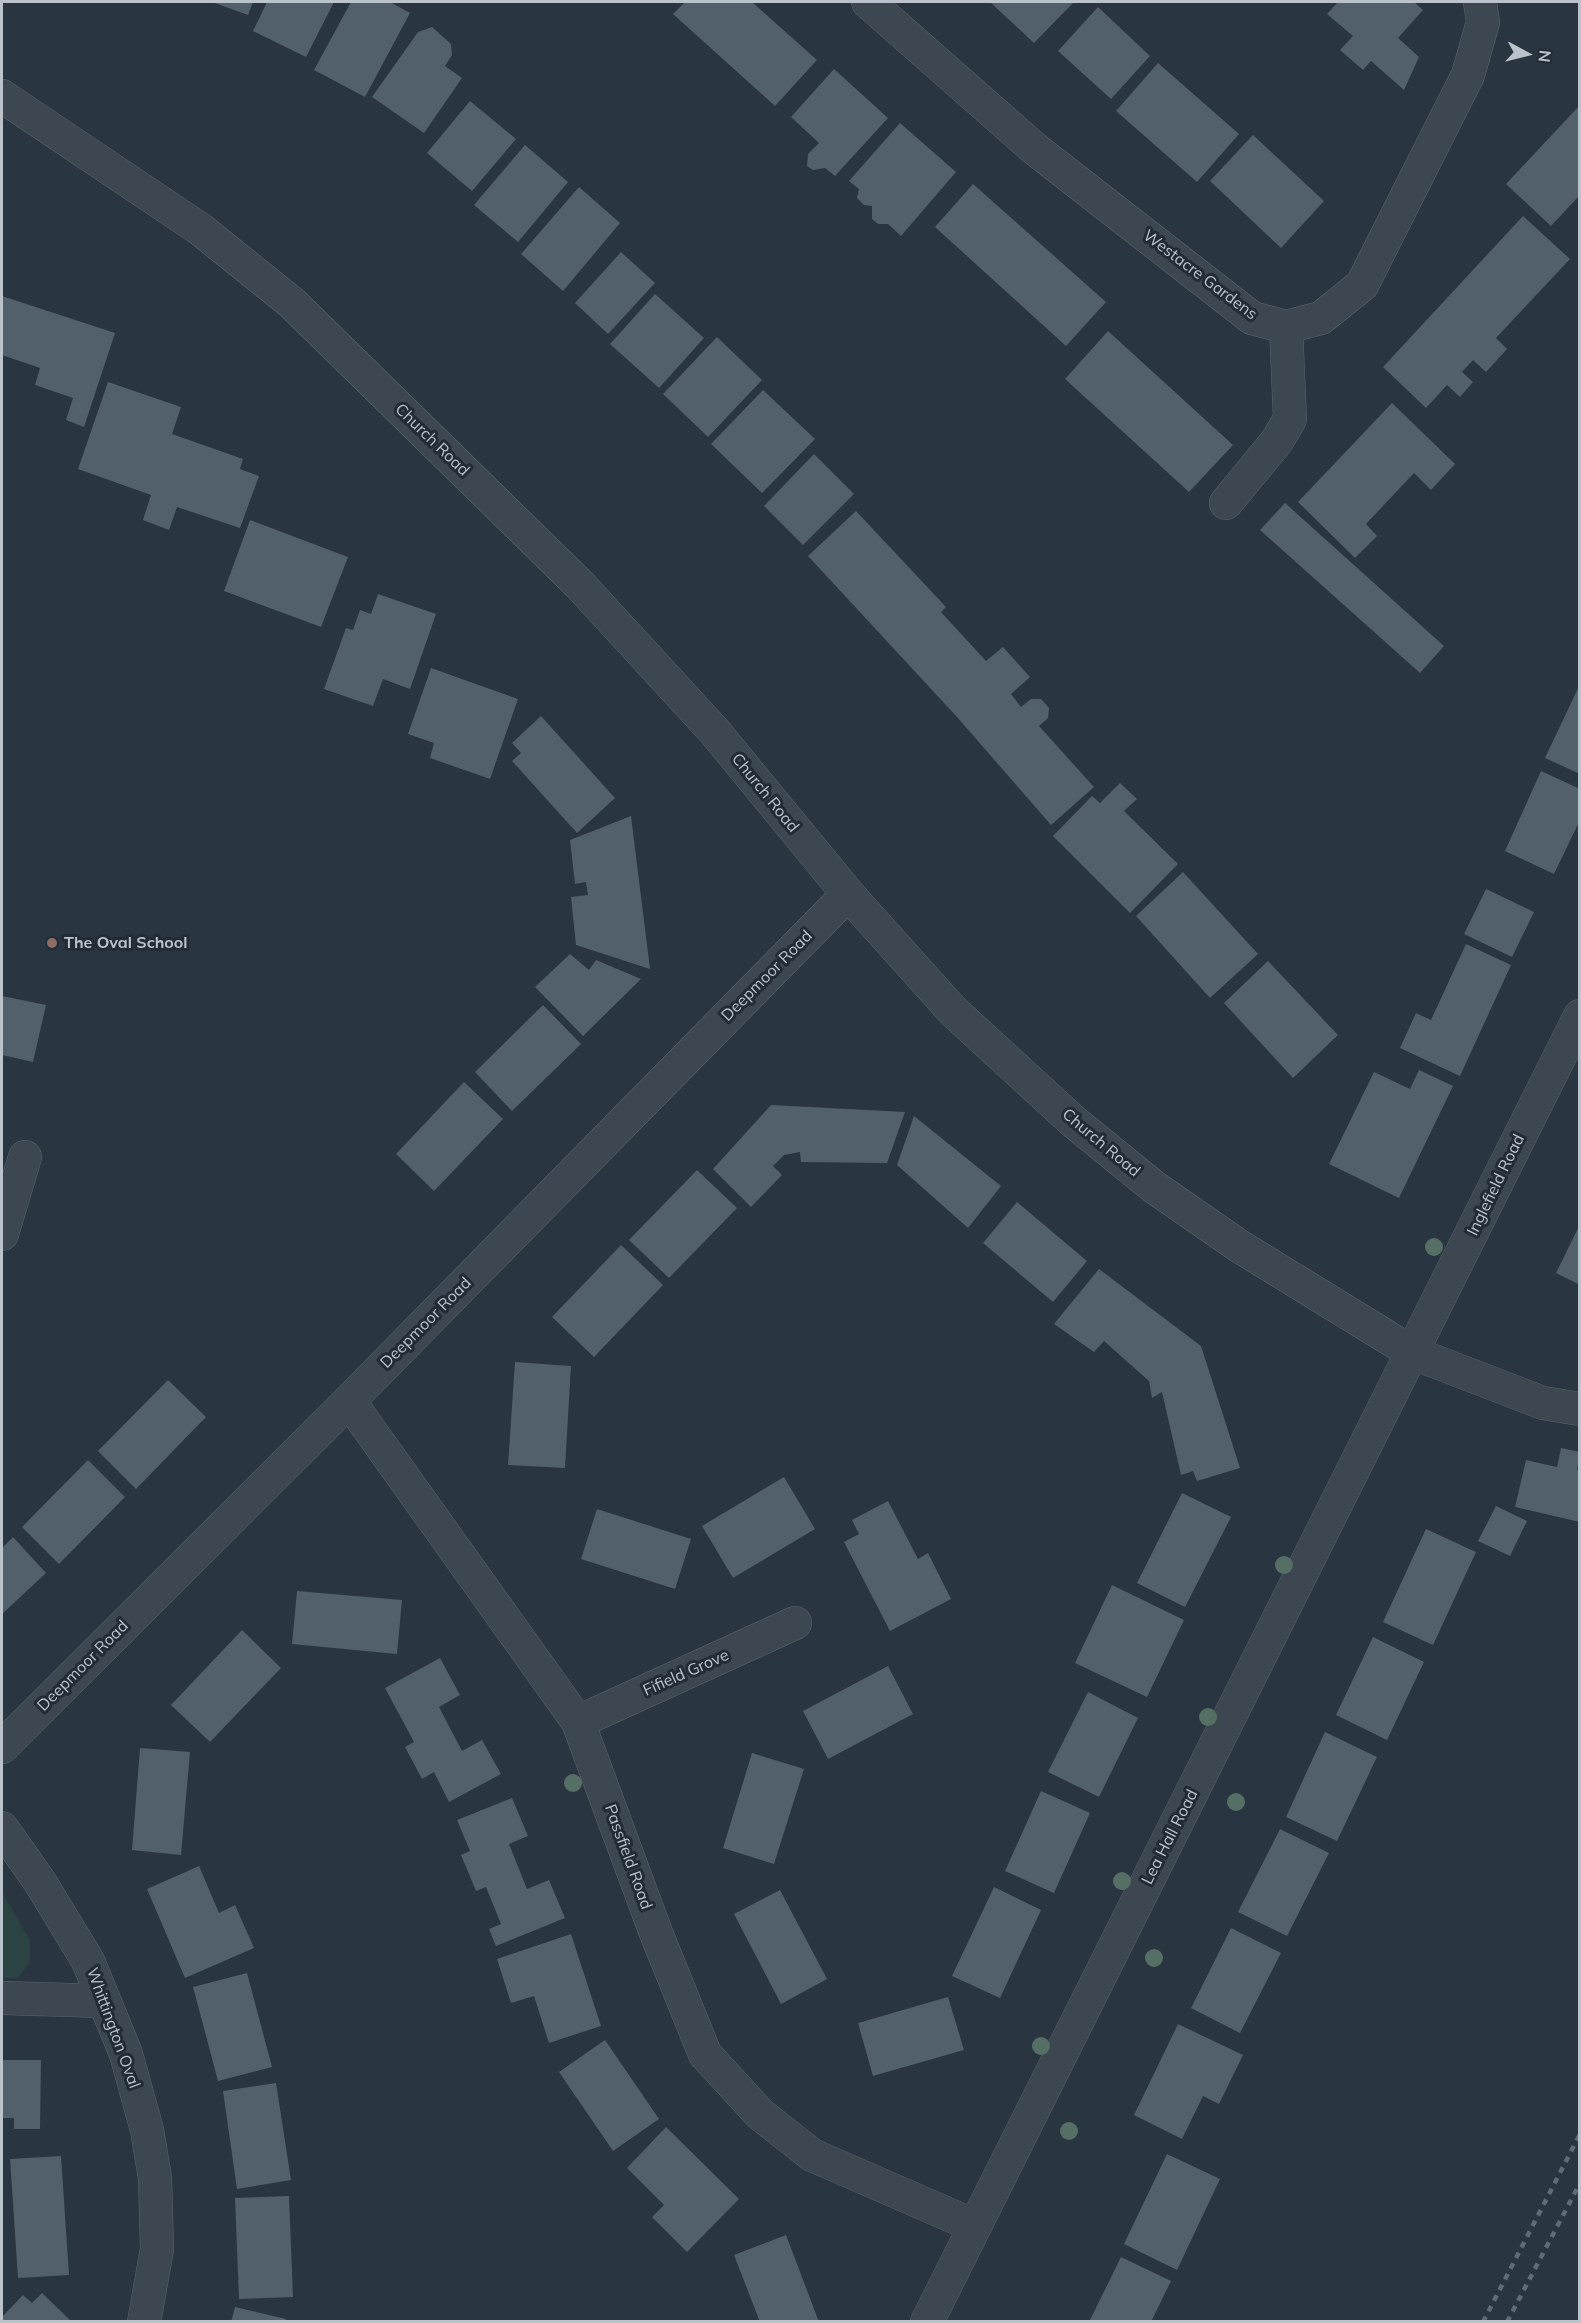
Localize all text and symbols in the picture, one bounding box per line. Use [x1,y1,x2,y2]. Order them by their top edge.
north arrow [1497,24,1557,84]
text: N [1534,49,1556,63]
street label: Westacre Gardens [1139,226,1261,324]
street label: Church Road [391,400,473,480]
street label: Church Road [727,750,803,836]
street label: Deepmoor Road [718,927,816,1025]
place label: The Oval School [64,933,187,953]
marker: The Oval School [45,936,59,950]
street label: Church Road [1058,1105,1144,1181]
street label: Inglefield Road [1463,1131,1529,1239]
street label: Deepmoor Road [377,1274,475,1372]
street label: Deepmoor Road [34,1617,132,1715]
street label: Fifield Grove [640,1646,732,1700]
street label: Lea Hall Road [1138,1786,1202,1888]
street label: Passfield Road [600,1802,656,1912]
street label: Whittington Oval [82,1965,144,2091]

